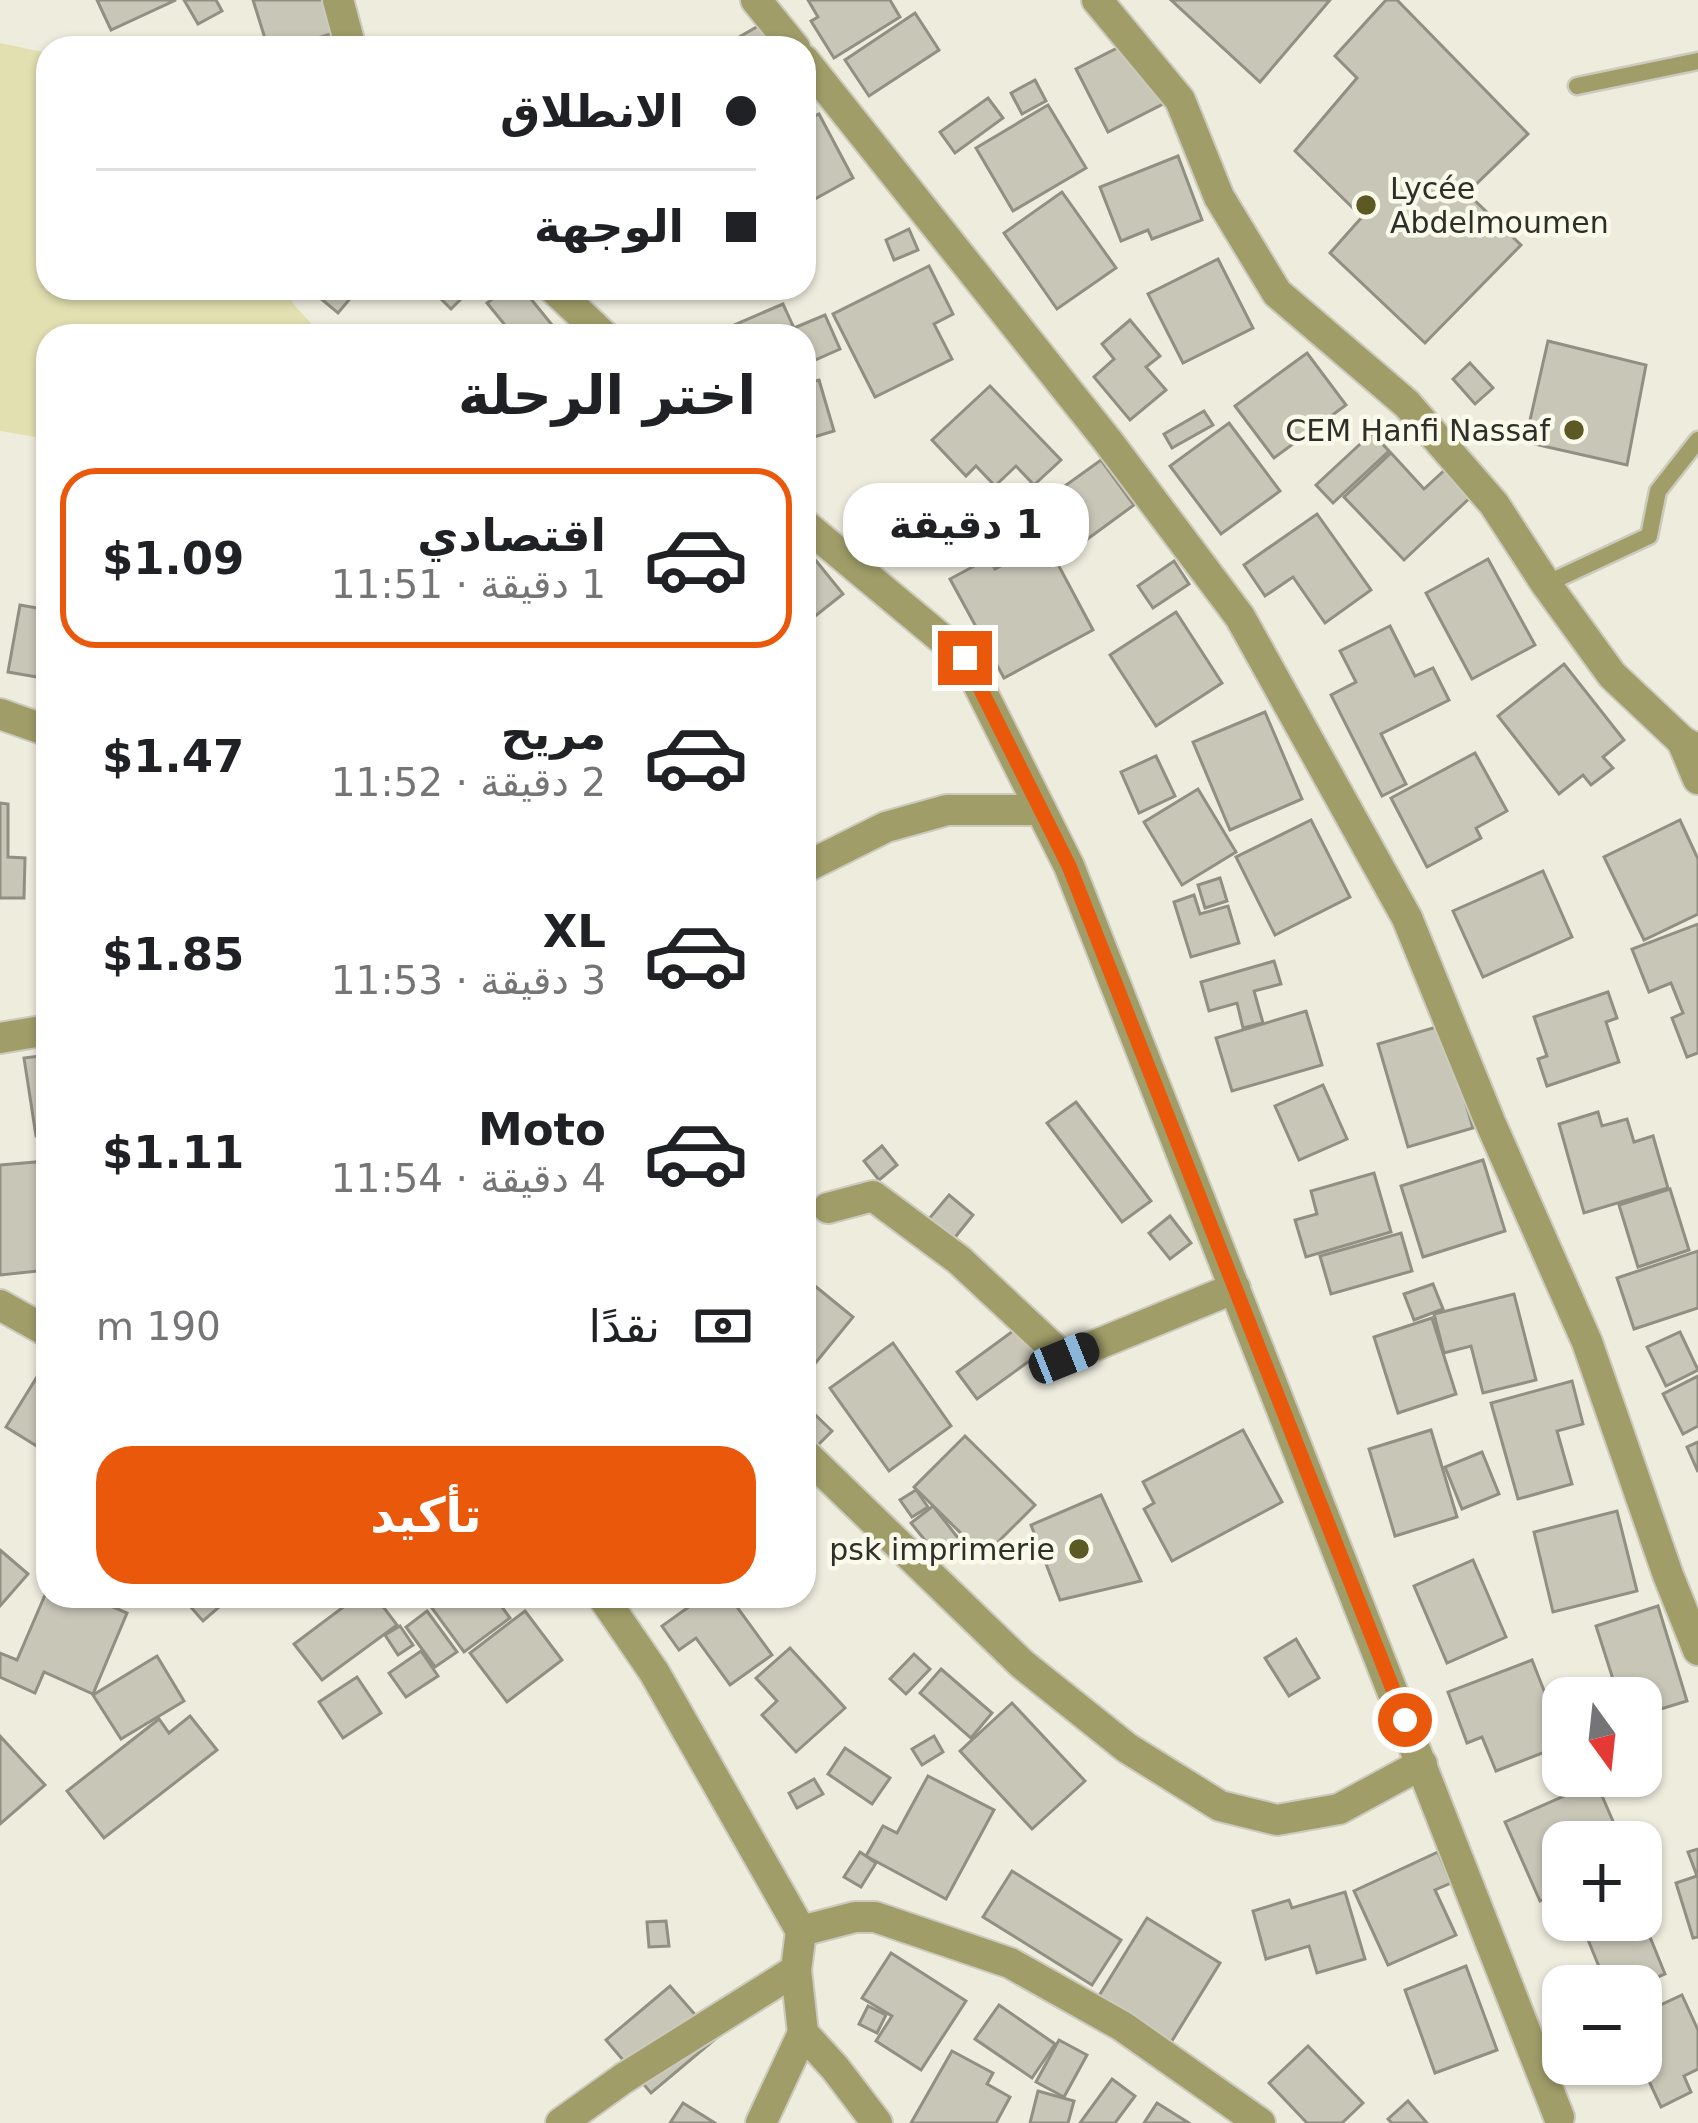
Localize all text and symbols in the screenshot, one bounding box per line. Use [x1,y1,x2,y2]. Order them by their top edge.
text: الانطلاق [500,85,684,138]
place label: Lycée Abdelmoumen [1390,171,1609,240]
marker: Lycée Abdelmoumen [1353,192,1379,218]
text: الوجهة [534,200,684,253]
text: اختر الرحلة [458,364,756,427]
place label: CEM Hanfi Nassaf [1285,413,1551,448]
marker: CEM Hanfi Nassaf [1561,417,1587,443]
callout: 1 دقيقة [842,484,1088,568]
text: 1 دقيقة [889,502,1043,547]
icon: car [642,504,750,612]
text: اقتصادي [417,509,606,562]
text: $1.09 [102,532,244,585]
text: 1 دقيقة · 11:51 [331,562,606,607]
route end [938,631,992,685]
icon: car [642,702,750,810]
text: مريح [501,707,606,760]
text: $1.47 [102,730,244,783]
text: 2 دقيقة · 11:52 [331,760,606,805]
icon: car [642,900,750,1008]
text: XL [543,905,606,958]
text: $1.85 [102,928,244,981]
text: 3 دقيقة · 11:53 [331,958,606,1003]
icon: car [642,1098,750,1206]
text: Moto [478,1103,606,1156]
text: $1.11 [102,1126,244,1179]
text: 4 دقيقة · 11:54 [331,1156,606,1201]
icon: cash [690,1293,756,1359]
text: نقدًا [589,1300,660,1353]
text: 190 m [96,1304,221,1349]
car [1024,1328,1104,1388]
button: تأكيد [96,1446,756,1584]
place label: psk imprimerie [829,1532,1055,1567]
marker: psk imprimerie [1066,1536,1092,1562]
north arrow [1542,1677,1662,1797]
map controls [1542,1677,1662,2085]
route start [1378,1693,1432,1747]
button: + [1542,1821,1662,1941]
button: − [1542,1965,1662,2085]

